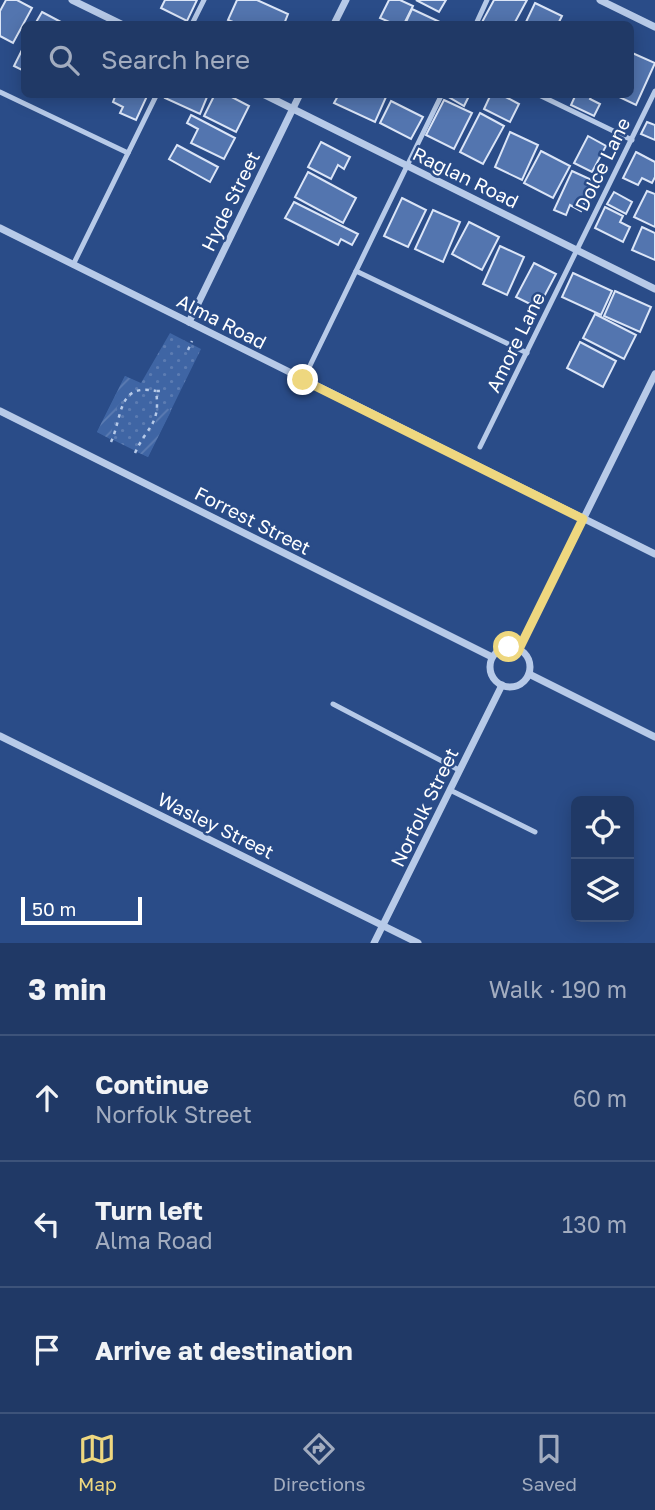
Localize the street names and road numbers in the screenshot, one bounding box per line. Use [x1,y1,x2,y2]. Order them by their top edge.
street label: Dolce Lane [569,113,635,215]
street label: Raglan Road [409,141,523,213]
street label: Hyde Street [196,147,264,255]
street label: Amore Lane [481,288,549,396]
street label: Alma Road [173,289,271,353]
street label: Forrest Street [191,481,315,559]
street label: Norfolk Street [385,744,463,870]
street label: Wasley Street [154,787,278,863]

